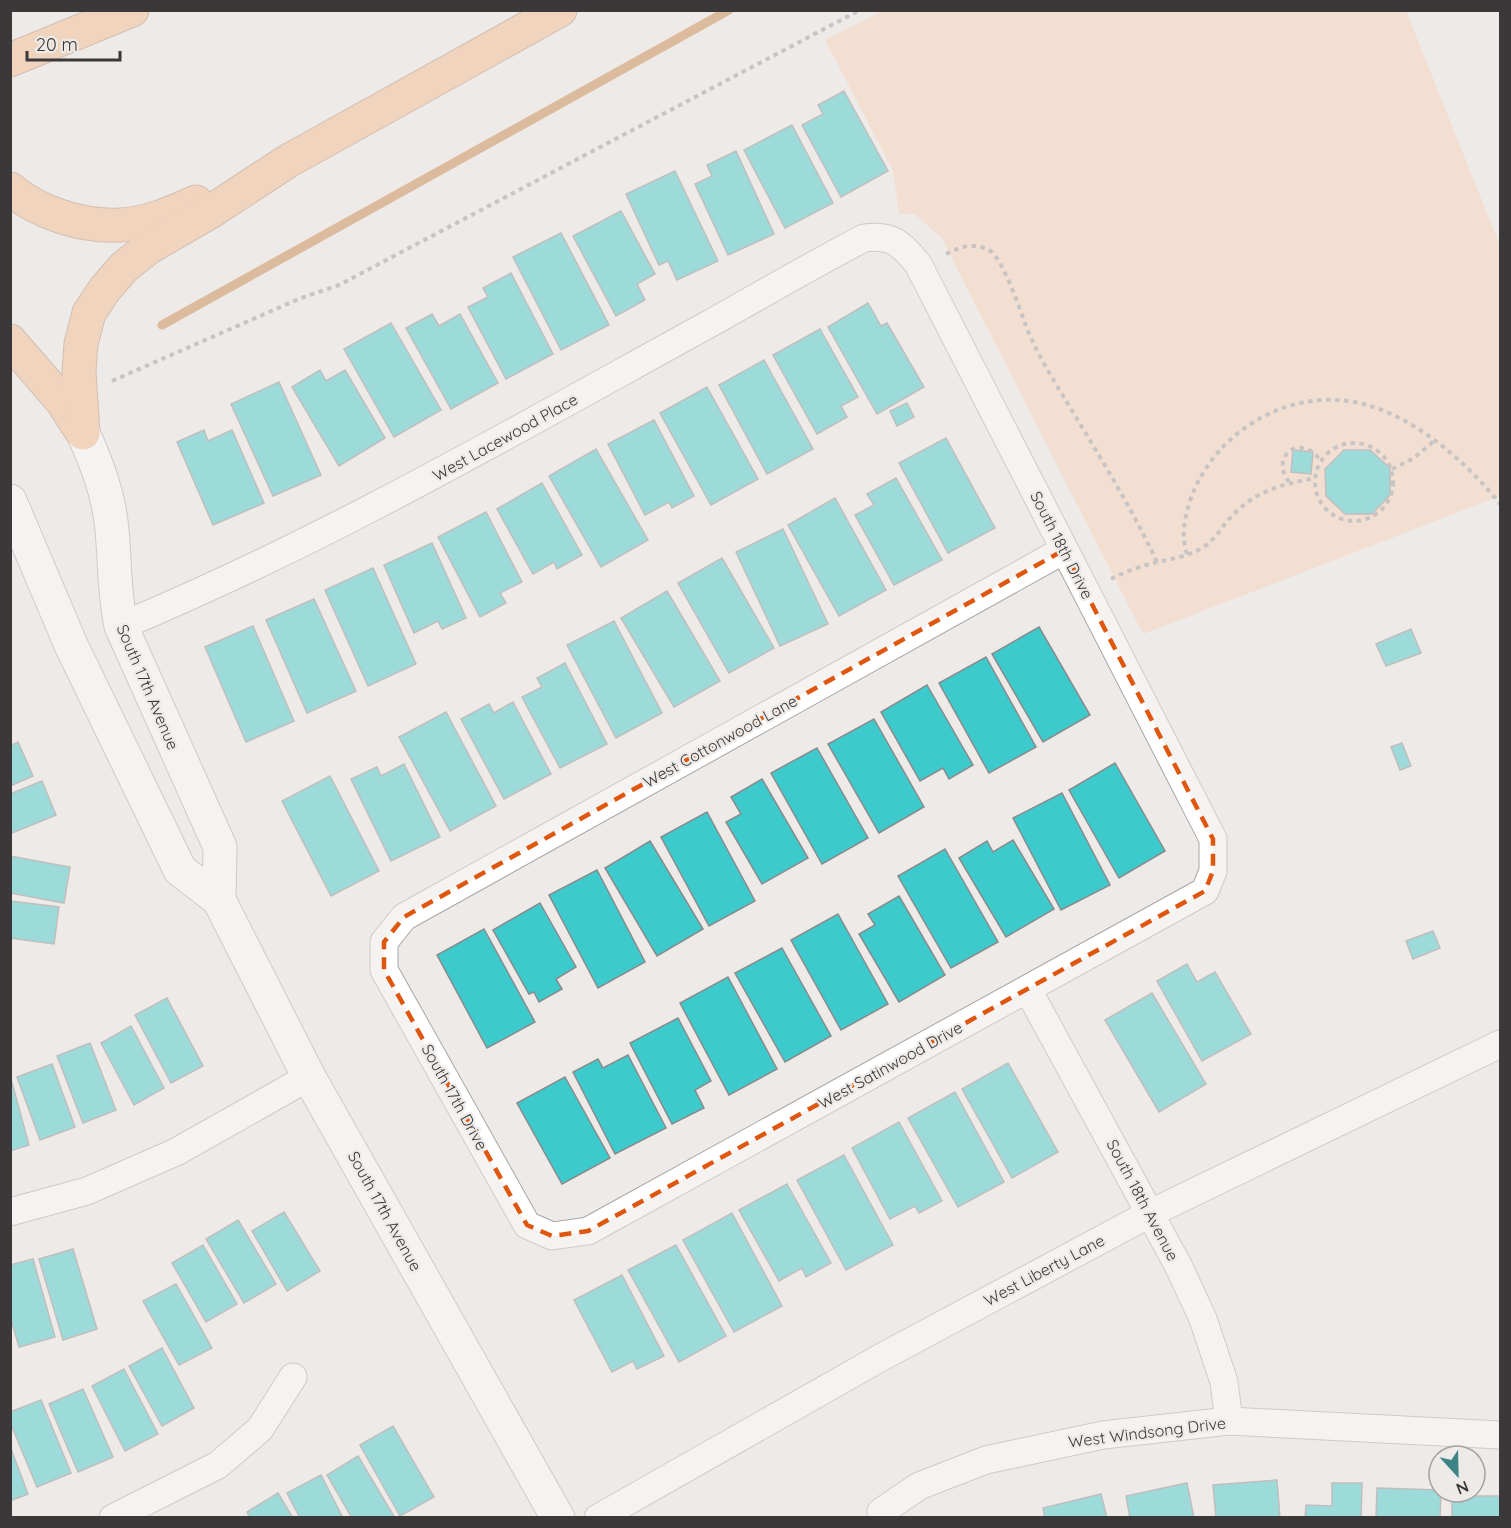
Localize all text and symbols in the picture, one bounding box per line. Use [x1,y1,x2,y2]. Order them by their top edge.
scale bar [27,24,120,62]
text: 20 m [36,33,78,56]
street label: West Lacewood Place [429,389,581,485]
street label: South 18th Drive [1026,488,1098,602]
street label: South 17th Avenue [113,621,183,753]
street label: West Cottonwood Lane [639,690,801,792]
street label: West Satinwood Drive [814,1017,966,1113]
street label: South 17th Drive [418,1040,492,1154]
street label: South 18th Avenue [1103,1136,1183,1264]
street label: South 17th Avenue [344,1147,426,1275]
street label: West Liberty Lane [980,1230,1108,1310]
street label: West Windsong Drive [1067,1412,1227,1452]
north arrow [1427,1444,1487,1504]
text: N [1453,1476,1472,1499]

